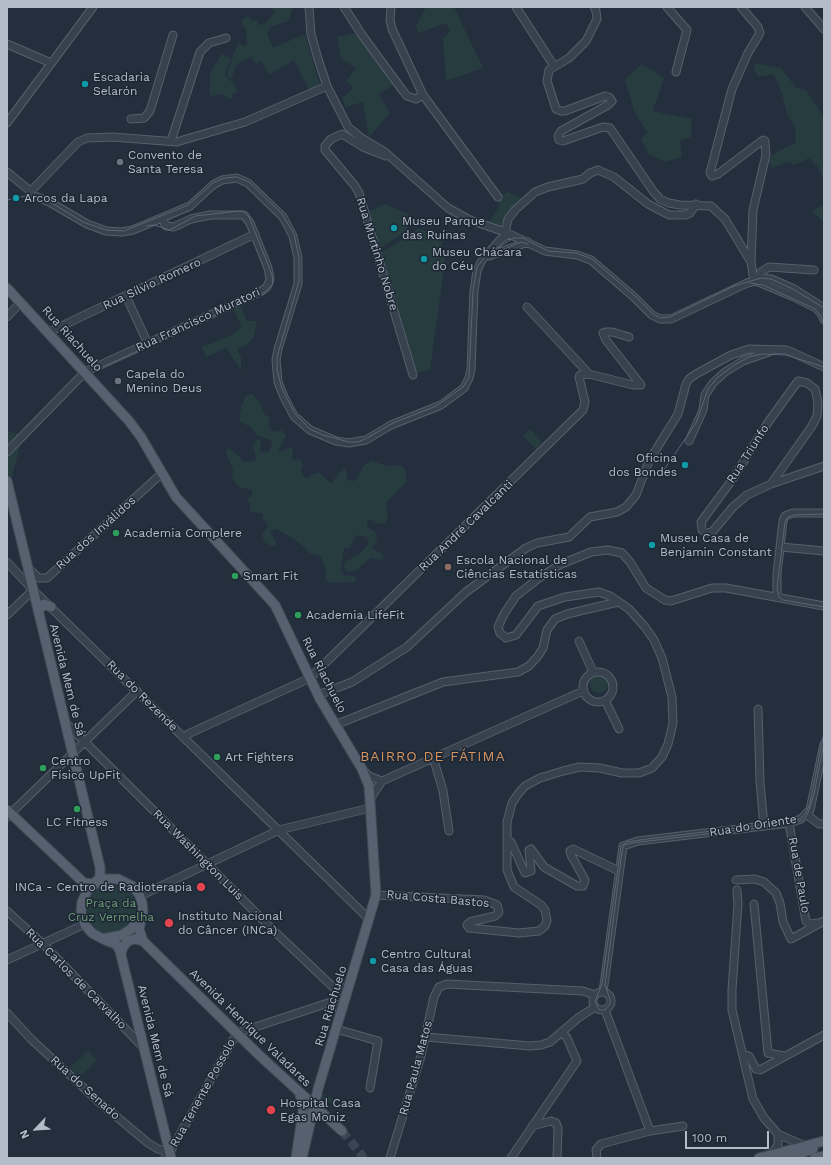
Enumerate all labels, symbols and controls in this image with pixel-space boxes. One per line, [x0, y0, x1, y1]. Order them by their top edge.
place label: Escadaria Selarón [93, 70, 150, 98]
marker: Escadaria Selarón [80, 79, 90, 89]
place label: Convento de Santa Teresa [128, 148, 203, 176]
marker: Convento de Santa Teresa [115, 157, 125, 167]
place label: Arcos da Lapa [24, 191, 108, 205]
marker: Arcos da Lapa [11, 193, 21, 203]
street label: Rua Murtinho Nobre [353, 196, 401, 312]
place label: Museu Parque das Ruínas [402, 214, 485, 242]
marker: Museu Parque das Ruínas [389, 223, 399, 233]
place label: Museu Chácara do Céu [432, 245, 522, 273]
marker: Museu Chácara do Céu [419, 254, 429, 264]
street label: Rua Sílvio Romero [101, 255, 203, 313]
street label: Rua Francisco Muratori [134, 285, 262, 355]
street label: Rua Riachuelo [39, 303, 105, 375]
place label: Capela do Menino Deus [126, 367, 202, 395]
marker: Capela do Menino Deus [113, 376, 123, 386]
street label: Rua Triunfo [724, 422, 772, 486]
place label: Oficina dos Bondes [609, 451, 677, 479]
marker: Oficina dos Bondes [680, 460, 690, 470]
street label: Rua André Cavalcanti [416, 477, 516, 575]
street label: Rua dos Inválidos [53, 493, 139, 573]
place label: Academia Complere [124, 526, 242, 540]
marker: Academia Complere [111, 528, 121, 538]
place label: Museu Casa de Benjamin Constant [660, 531, 772, 559]
marker: Museu Casa de Benjamin Constant [647, 540, 657, 550]
place label: Escola Nacional de Ciências Estatísticas [456, 553, 577, 581]
marker: Escola Nacional de Ciências Estatísticas [443, 562, 453, 572]
place label: Smart Fit [243, 569, 298, 583]
marker: Smart Fit [230, 571, 240, 581]
place label: Academia LifeFit [306, 608, 405, 622]
marker: Academia LifeFit [293, 610, 303, 620]
street label: Avenida Mem de Sá [46, 622, 88, 738]
street label: Rua Riachuelo [299, 635, 349, 715]
street label: Rua do Rezende [103, 657, 181, 735]
district label: BAIRRO DE FÁTIMA [360, 749, 506, 765]
place label: Art Fighters [225, 750, 294, 764]
marker: Art Fighters [212, 752, 222, 762]
place label: Centro Físico UpFit [51, 754, 120, 782]
marker: Centro Físico UpFit [38, 763, 48, 773]
marker: LC Fitness [72, 804, 82, 814]
street label: Rua Washington Luis [150, 807, 246, 903]
street label: Rua do Oriente [708, 812, 798, 840]
place label: LC Fitness [46, 815, 108, 829]
street label: Rua de Paulo [785, 836, 813, 914]
place label: INCa - Centro de Radioterapia [15, 880, 192, 894]
marker: INCa - Centro de Radioterapia [195, 881, 207, 893]
street label: Rua Costa Bastos [386, 887, 490, 911]
park label: Praça da Cruz Vermelha [68, 896, 154, 924]
place label: Instituto Nacional do Câncer (INCa) [178, 909, 283, 937]
marker: Instituto Nacional do Câncer (INCa) [163, 917, 175, 929]
street label: Rua Carlos de Carvalho [22, 925, 130, 1033]
place label: Centro Cultural Casa das Águas [381, 947, 473, 975]
marker: Centro Cultural Casa das Águas [368, 956, 378, 966]
street label: Rua Riachuelo [312, 964, 350, 1048]
street label: Avenida Henrique Valadares [186, 966, 314, 1090]
street label: Avenida Mem de Sá [134, 983, 176, 1099]
street label: Rua Paula Matos [396, 1019, 436, 1117]
street label: Rua Tenente Possolo [167, 1036, 239, 1150]
street label: Rua do Senado [47, 1053, 123, 1123]
place label: Hospital Casa Egas Moniz [280, 1096, 361, 1124]
marker: Hospital Casa Egas Moniz [265, 1104, 277, 1116]
north arrow [16, 1109, 56, 1149]
scale bar [687, 1123, 771, 1149]
text: N [17, 1128, 32, 1141]
text: 100 m [692, 1131, 727, 1145]

